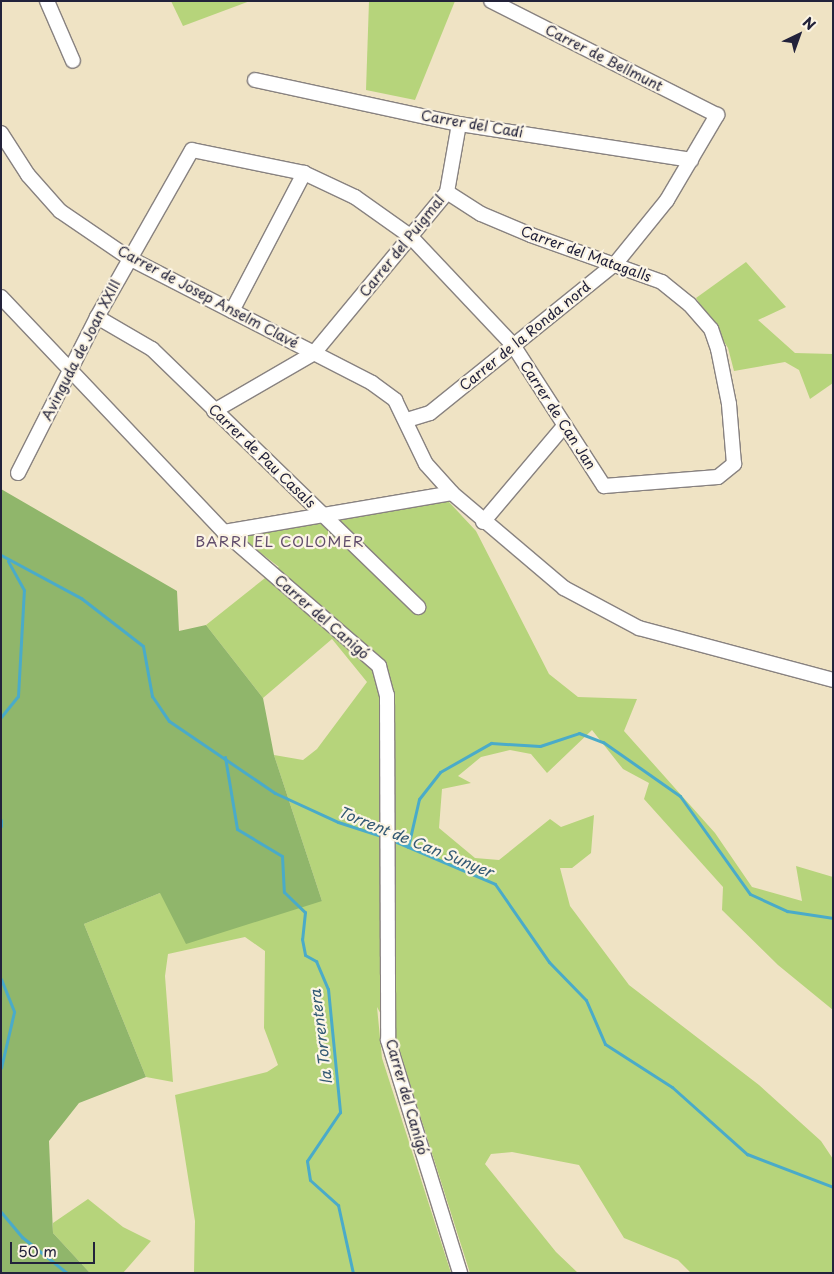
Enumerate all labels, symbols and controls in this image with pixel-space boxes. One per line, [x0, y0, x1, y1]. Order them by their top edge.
north arrow [774, 10, 824, 60]
text: N [798, 12, 821, 35]
street label: Carrer de Bellmunt [542, 21, 666, 95]
street label: Carrer del Cadí [419, 107, 525, 141]
street label: Carrer del Puigmal [355, 191, 449, 301]
street label: Carrer del Matagalls [517, 222, 655, 286]
street label: Carrer de Josep Anselm Clavé [114, 242, 302, 352]
street label: Avinguda de Joan XXIII [38, 277, 124, 423]
street label: Carrer de la Ronda nord [456, 278, 594, 394]
street label: Carrer de Can Jan [516, 357, 600, 473]
street label: Carrer de Pau Casals [204, 400, 320, 512]
district label: BARRI EL COLOMER [194, 532, 366, 550]
street label: Carrer del Canigó [271, 571, 373, 663]
water label: Torrent de Can Sunyer [336, 802, 496, 880]
water label: la Torrentera [305, 989, 335, 1085]
street label: Carrer del Canigó [382, 1036, 432, 1158]
scale bar [12, 1232, 98, 1264]
text: 50 m [18, 1239, 57, 1262]

